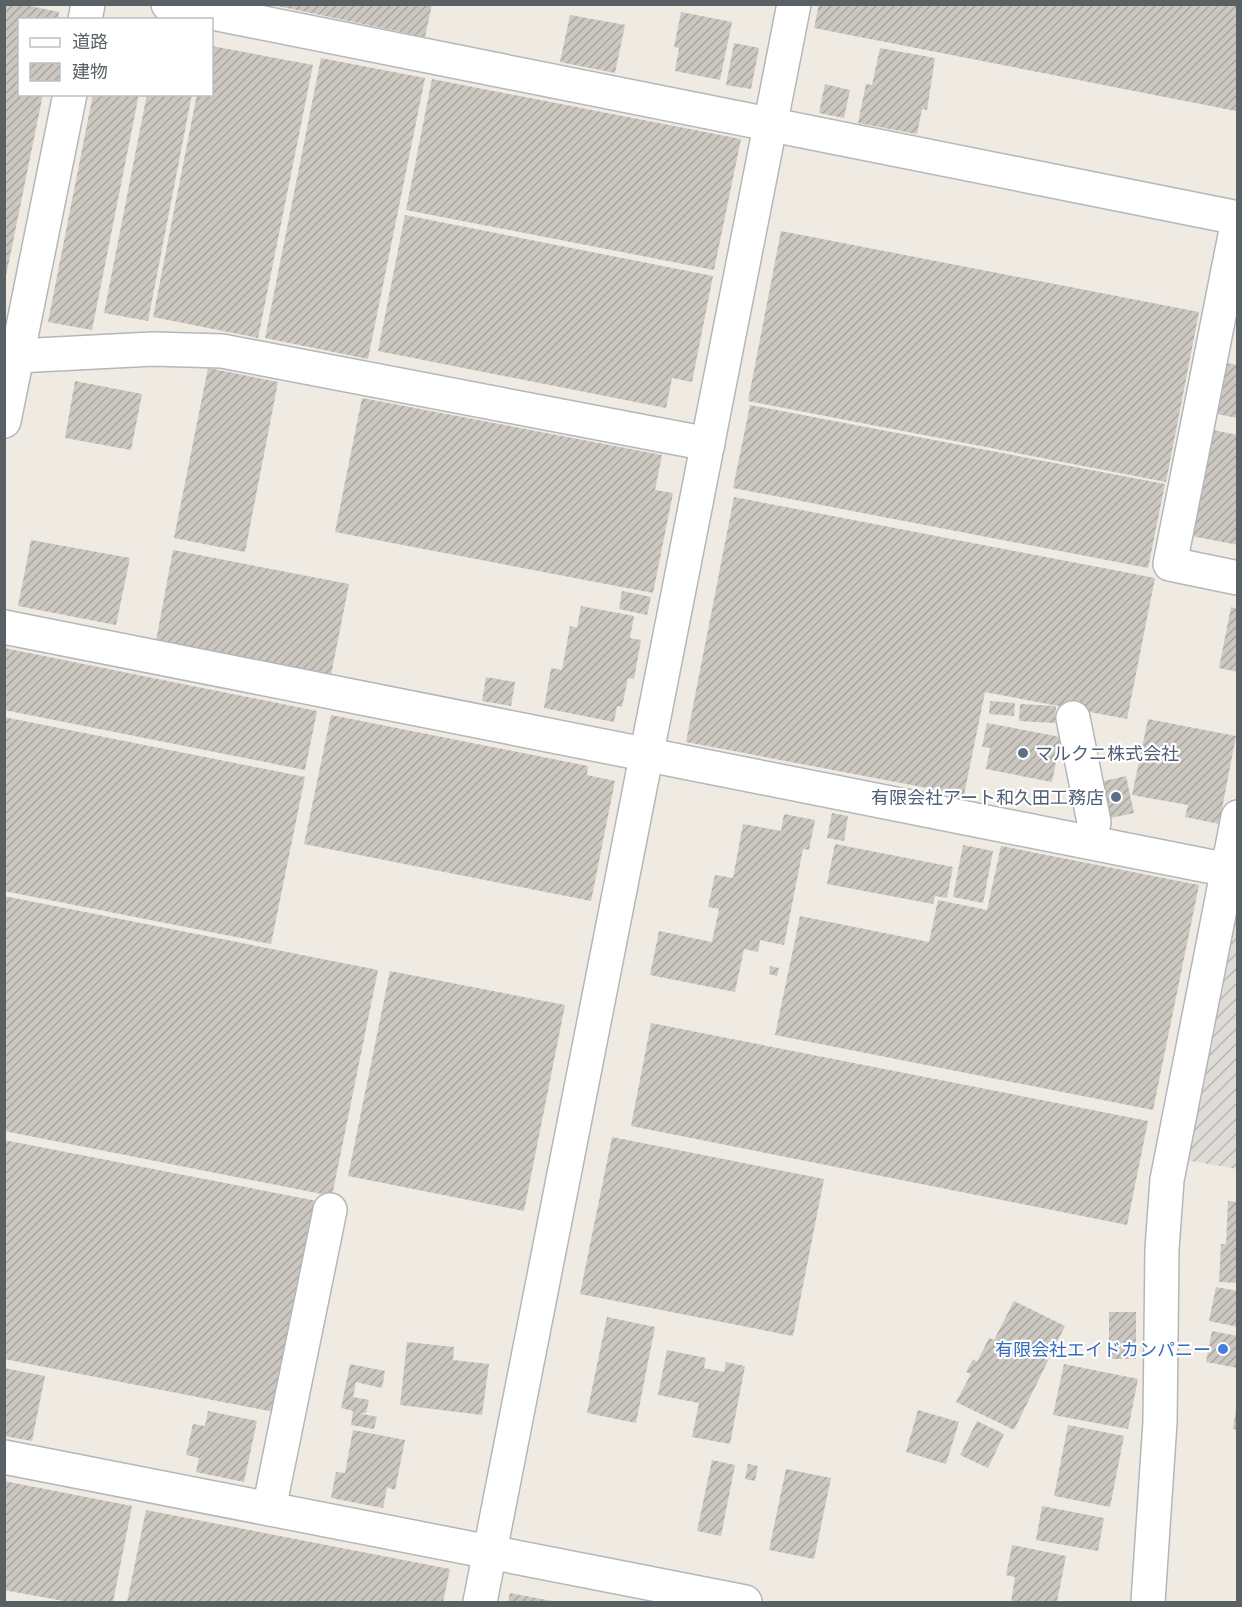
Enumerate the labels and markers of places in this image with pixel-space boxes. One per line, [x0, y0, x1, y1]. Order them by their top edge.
place label: マルクニ株式会社 [1035, 743, 1179, 764]
marker: マルクニ株式会社 [1016, 746, 1030, 760]
place label: 有限会社アート和久田工務店 [871, 787, 1104, 808]
marker: 有限会社アート和久田工務店 [1109, 790, 1123, 804]
place label: 有限会社エイドカンパニー [995, 1339, 1211, 1360]
marker: 有限会社エイドカンパニー [1216, 1342, 1230, 1356]

